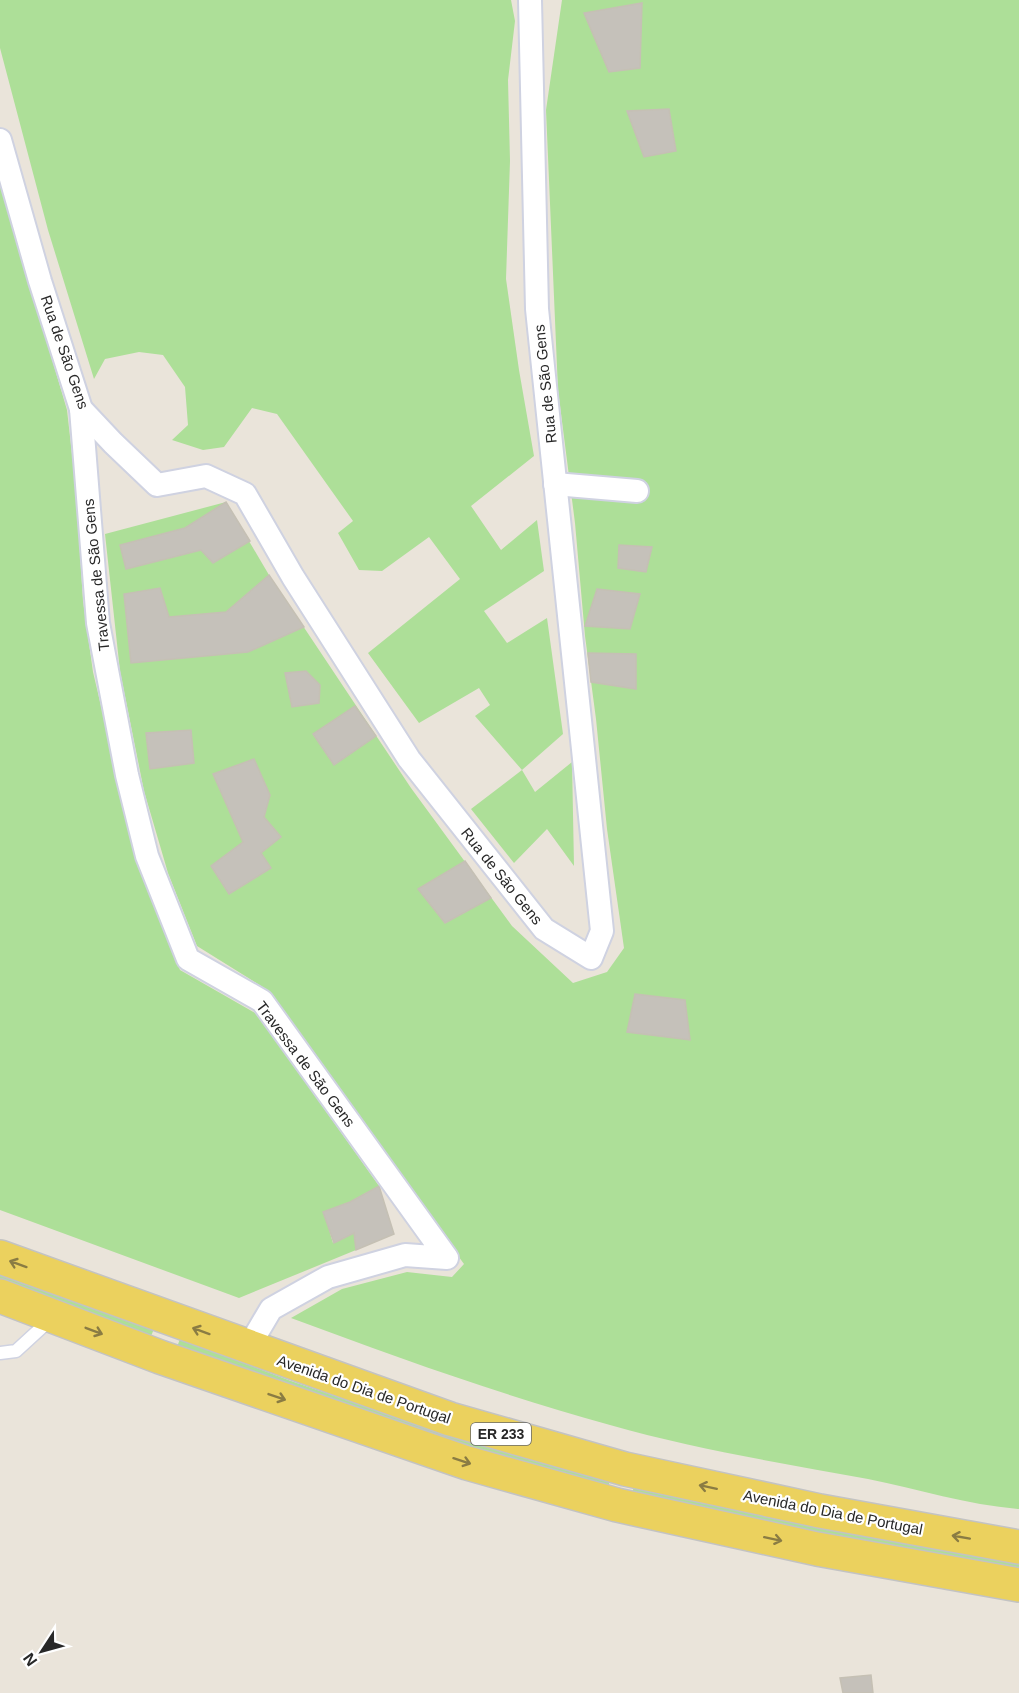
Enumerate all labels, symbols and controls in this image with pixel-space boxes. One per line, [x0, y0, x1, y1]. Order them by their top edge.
street label: Rua de São Gens [38, 293, 92, 411]
street label: Rua de São Gens [530, 324, 560, 444]
street label: Travessa de São Gens [80, 498, 112, 652]
street label: Rua de São Gens [458, 824, 546, 928]
street label: Travessa de São Gens [253, 998, 359, 1130]
one-way arrow [9, 1258, 28, 1269]
one-way arrow [193, 1325, 211, 1336]
one-way arrow [84, 1327, 103, 1338]
street label: Avenida do Dia de Portugal [275, 1351, 453, 1427]
one-way arrow [268, 1393, 286, 1404]
road number: ER 233 [471, 1423, 531, 1445]
one-way arrow [452, 1456, 471, 1467]
one-way arrow [699, 1481, 718, 1492]
street label: Avenida do Dia de Portugal [742, 1486, 924, 1538]
one-way arrow [952, 1531, 972, 1542]
one-way arrow [763, 1534, 782, 1545]
north arrow [12, 1621, 72, 1681]
text: N [20, 1650, 41, 1669]

